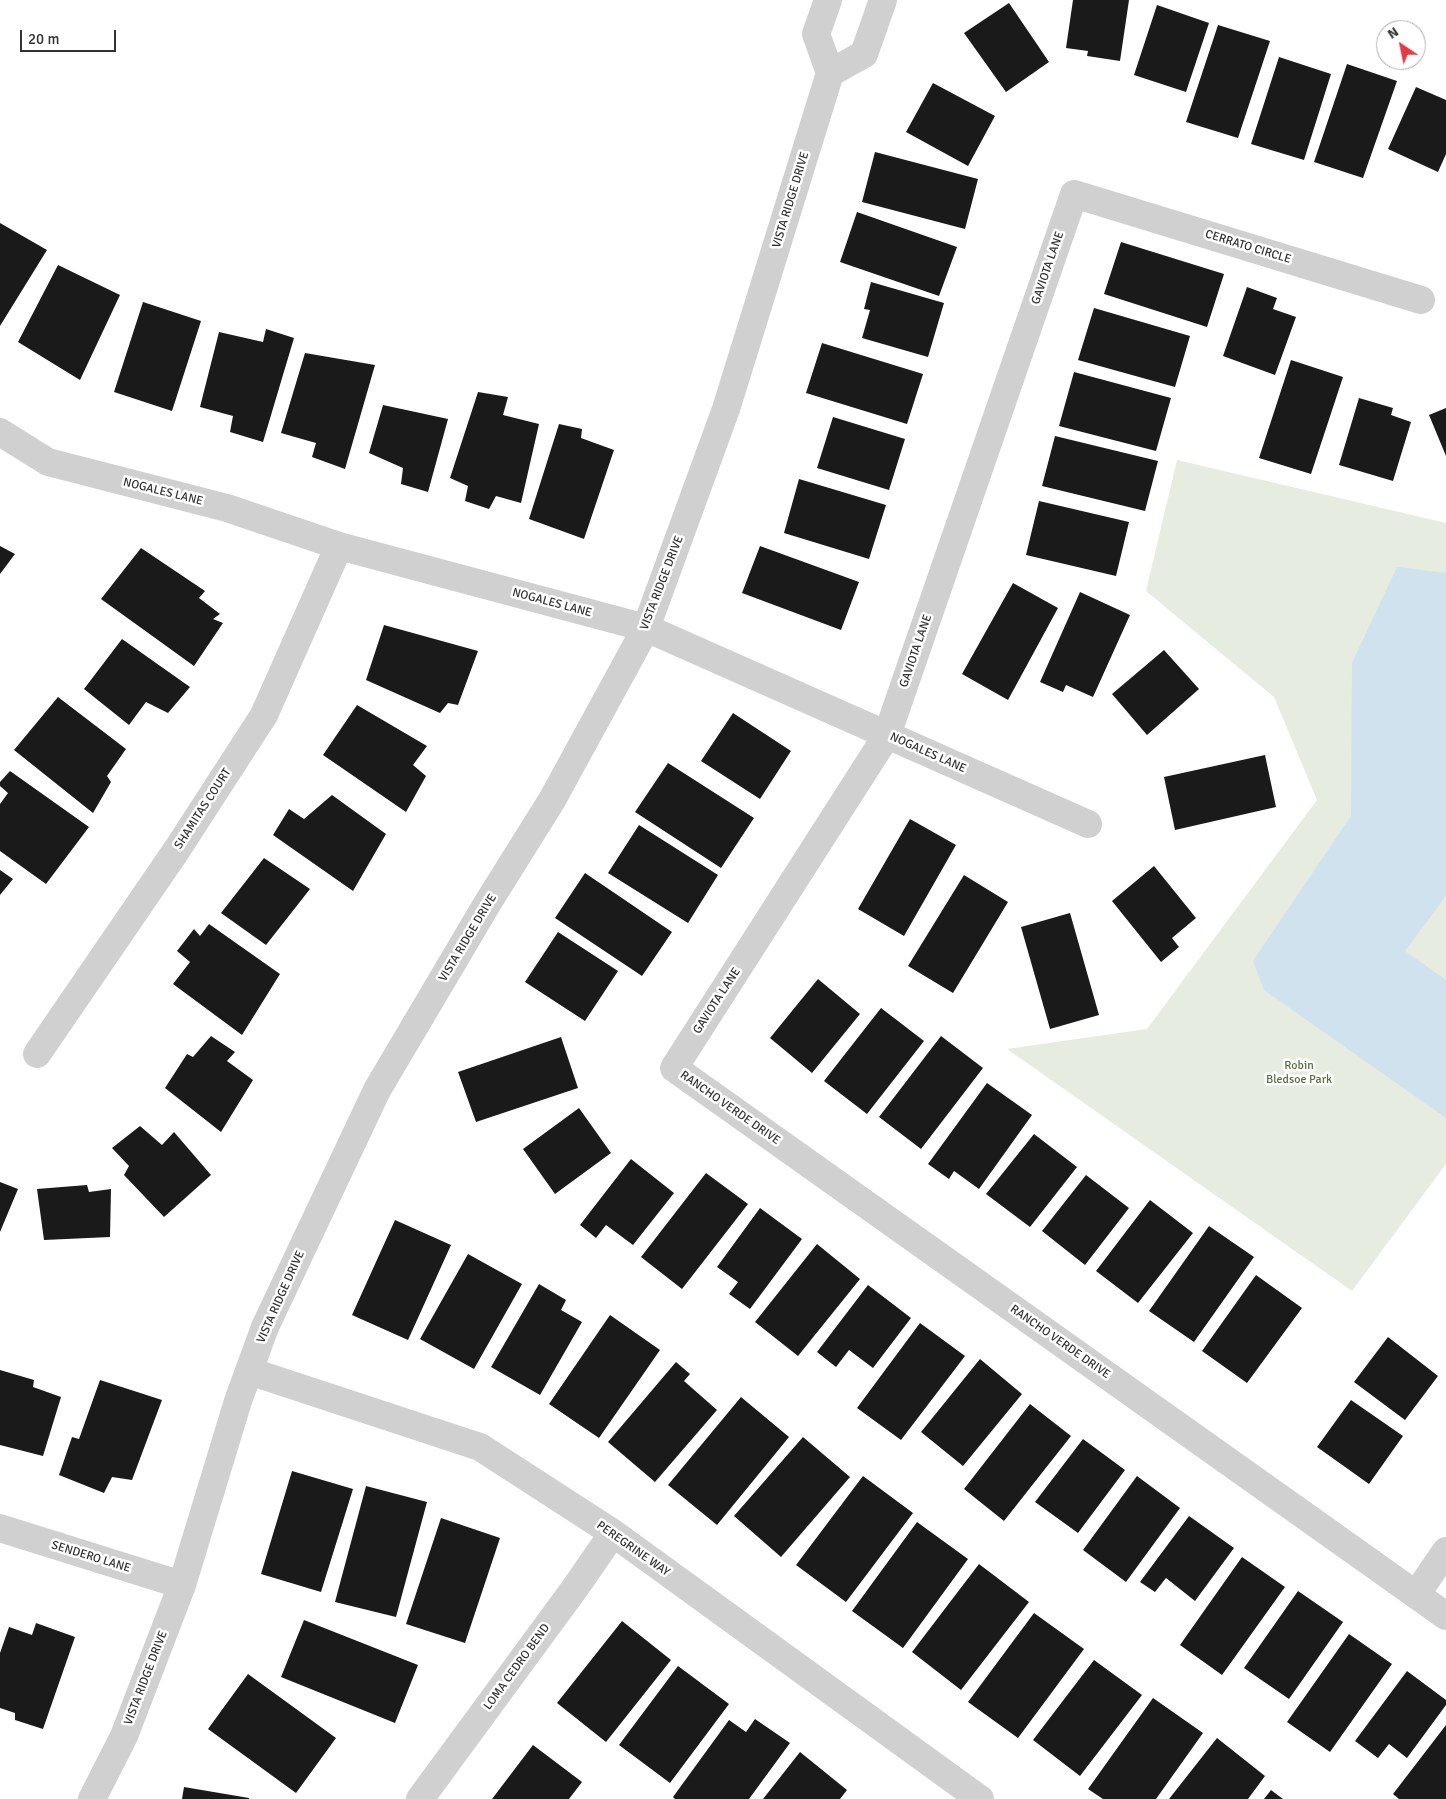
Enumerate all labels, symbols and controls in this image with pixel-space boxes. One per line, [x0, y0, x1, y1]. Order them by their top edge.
scale bar [22, 20, 119, 52]
north arrow [1376, 20, 1426, 70]
text: N [1384, 23, 1402, 43]
text: 20 m [28, 30, 59, 48]
street label: VISTA RIDGE DRIVE [770, 150, 812, 250]
street label: CERRATO CIRCLE [1203, 227, 1293, 267]
street label: GAVIOTA LANE [1029, 230, 1067, 306]
street label: NOGALES LANE [122, 475, 204, 509]
street label: VISTA RIDGE DRIVE [637, 534, 687, 632]
street label: NOGALES LANE [511, 585, 593, 621]
street label: GAVIOTA LANE [897, 613, 935, 689]
street label: NOGALES LANE [888, 730, 968, 776]
street label: SHAMITAS COURT [172, 766, 234, 852]
street label: VISTA RIDGE DRIVE [436, 892, 500, 984]
street label: GAVIOTA LANE [690, 965, 744, 1037]
park label: Robin Bledsoe Park [1266, 1059, 1332, 1087]
street label: RANCHO VERDE DRIVE [677, 1068, 783, 1148]
street label: VISTA RIDGE DRIVE [254, 1249, 308, 1345]
street label: RANCHO VERDE DRIVE [1007, 1302, 1113, 1382]
street label: PEREGRINE WAY [594, 1518, 672, 1580]
street label: SENDERO LANE [50, 1538, 132, 1576]
street label: LOMA CEDRO BEND [481, 1621, 553, 1713]
street label: VISTA RIDGE DRIVE [121, 1629, 171, 1727]

